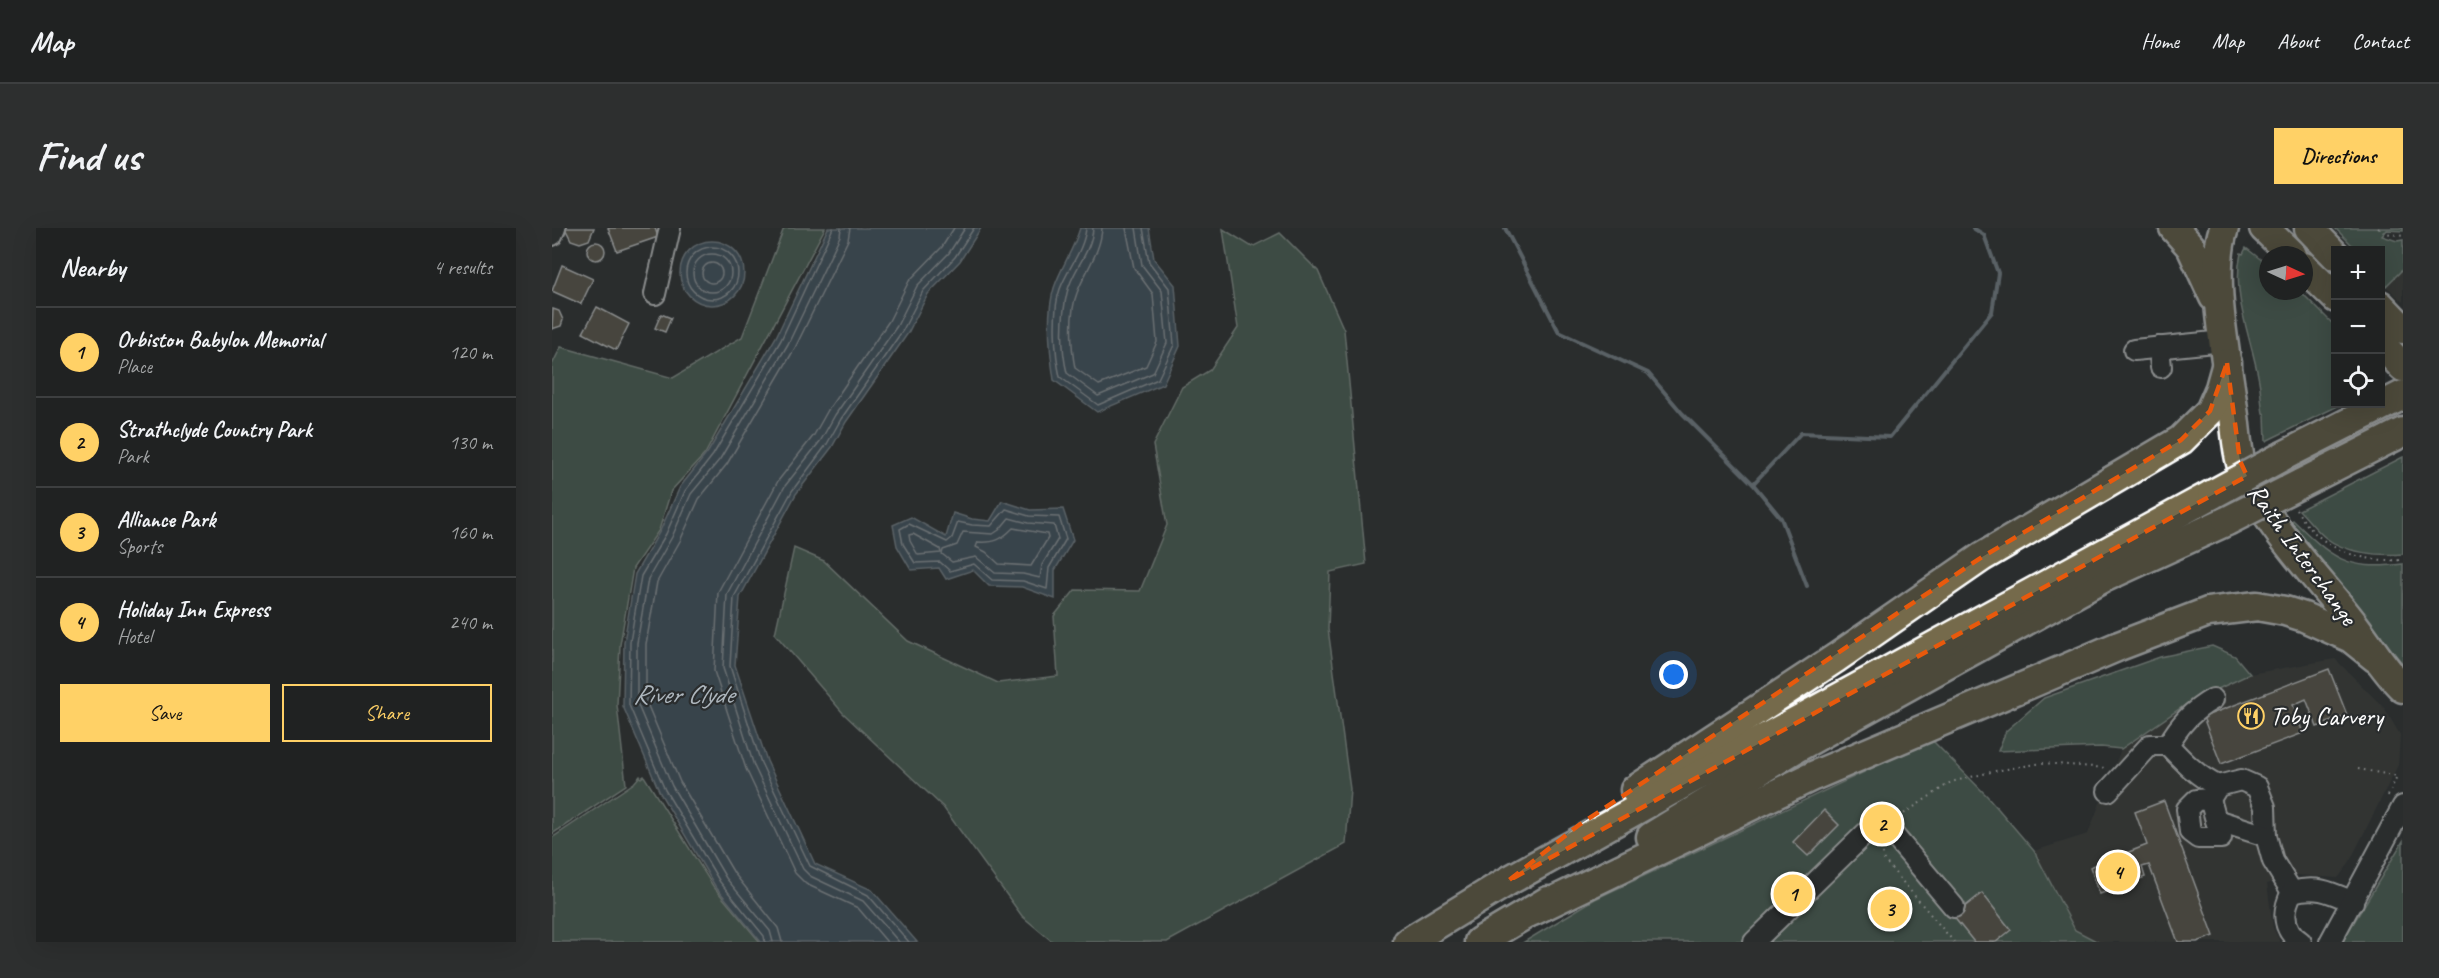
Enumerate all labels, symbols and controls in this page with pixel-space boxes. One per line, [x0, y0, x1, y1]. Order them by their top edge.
text: Map [30, 24, 73, 59]
text: Home [2141, 28, 2179, 54]
text: Map [2212, 28, 2244, 54]
text: About [2277, 28, 2319, 54]
text: Contact [2352, 28, 2409, 54]
button: Directions [2274, 128, 2403, 184]
text: Find us [36, 130, 141, 183]
north arrow [2259, 246, 2313, 300]
map controls [2331, 246, 2385, 408]
button: + [2331, 246, 2385, 300]
text: Nearby [60, 251, 125, 284]
text: 4 results [433, 255, 492, 280]
button: − [2331, 300, 2385, 354]
text: Orbiston Babylon Memorial [117, 326, 323, 354]
text: 1 [75, 340, 84, 365]
text: 120 m [449, 340, 492, 365]
text: Place [117, 354, 152, 379]
button: locate [2331, 354, 2385, 408]
text: Strathclyde Country Park [117, 416, 312, 444]
text: 2 [75, 430, 84, 455]
text: 130 m [449, 430, 492, 455]
text: Park [117, 444, 149, 469]
street label: Raith Interchange [2240, 477, 2366, 633]
text: Alliance Park [117, 506, 216, 534]
text: 3 [75, 520, 84, 545]
text: 160 m [449, 520, 492, 545]
text: Sports [117, 534, 162, 559]
text: Holiday Inn Express [117, 596, 270, 624]
text: 4 [75, 610, 84, 635]
text: 240 m [449, 610, 492, 635]
text: Hotel [117, 624, 152, 649]
your location [1659, 660, 1688, 689]
water label: River Clyde [633, 677, 737, 711]
button: Save [60, 684, 270, 742]
button: Share [282, 684, 492, 742]
place label: Toby Carvery [2270, 700, 2385, 733]
restaurant icon: Toby Carvery [2236, 701, 2266, 731]
pin: 2 [1862, 802, 1902, 846]
pin: 4 [2098, 850, 2138, 894]
pin: 1 [1774, 872, 1812, 916]
pin: 3 [1870, 886, 1910, 932]

